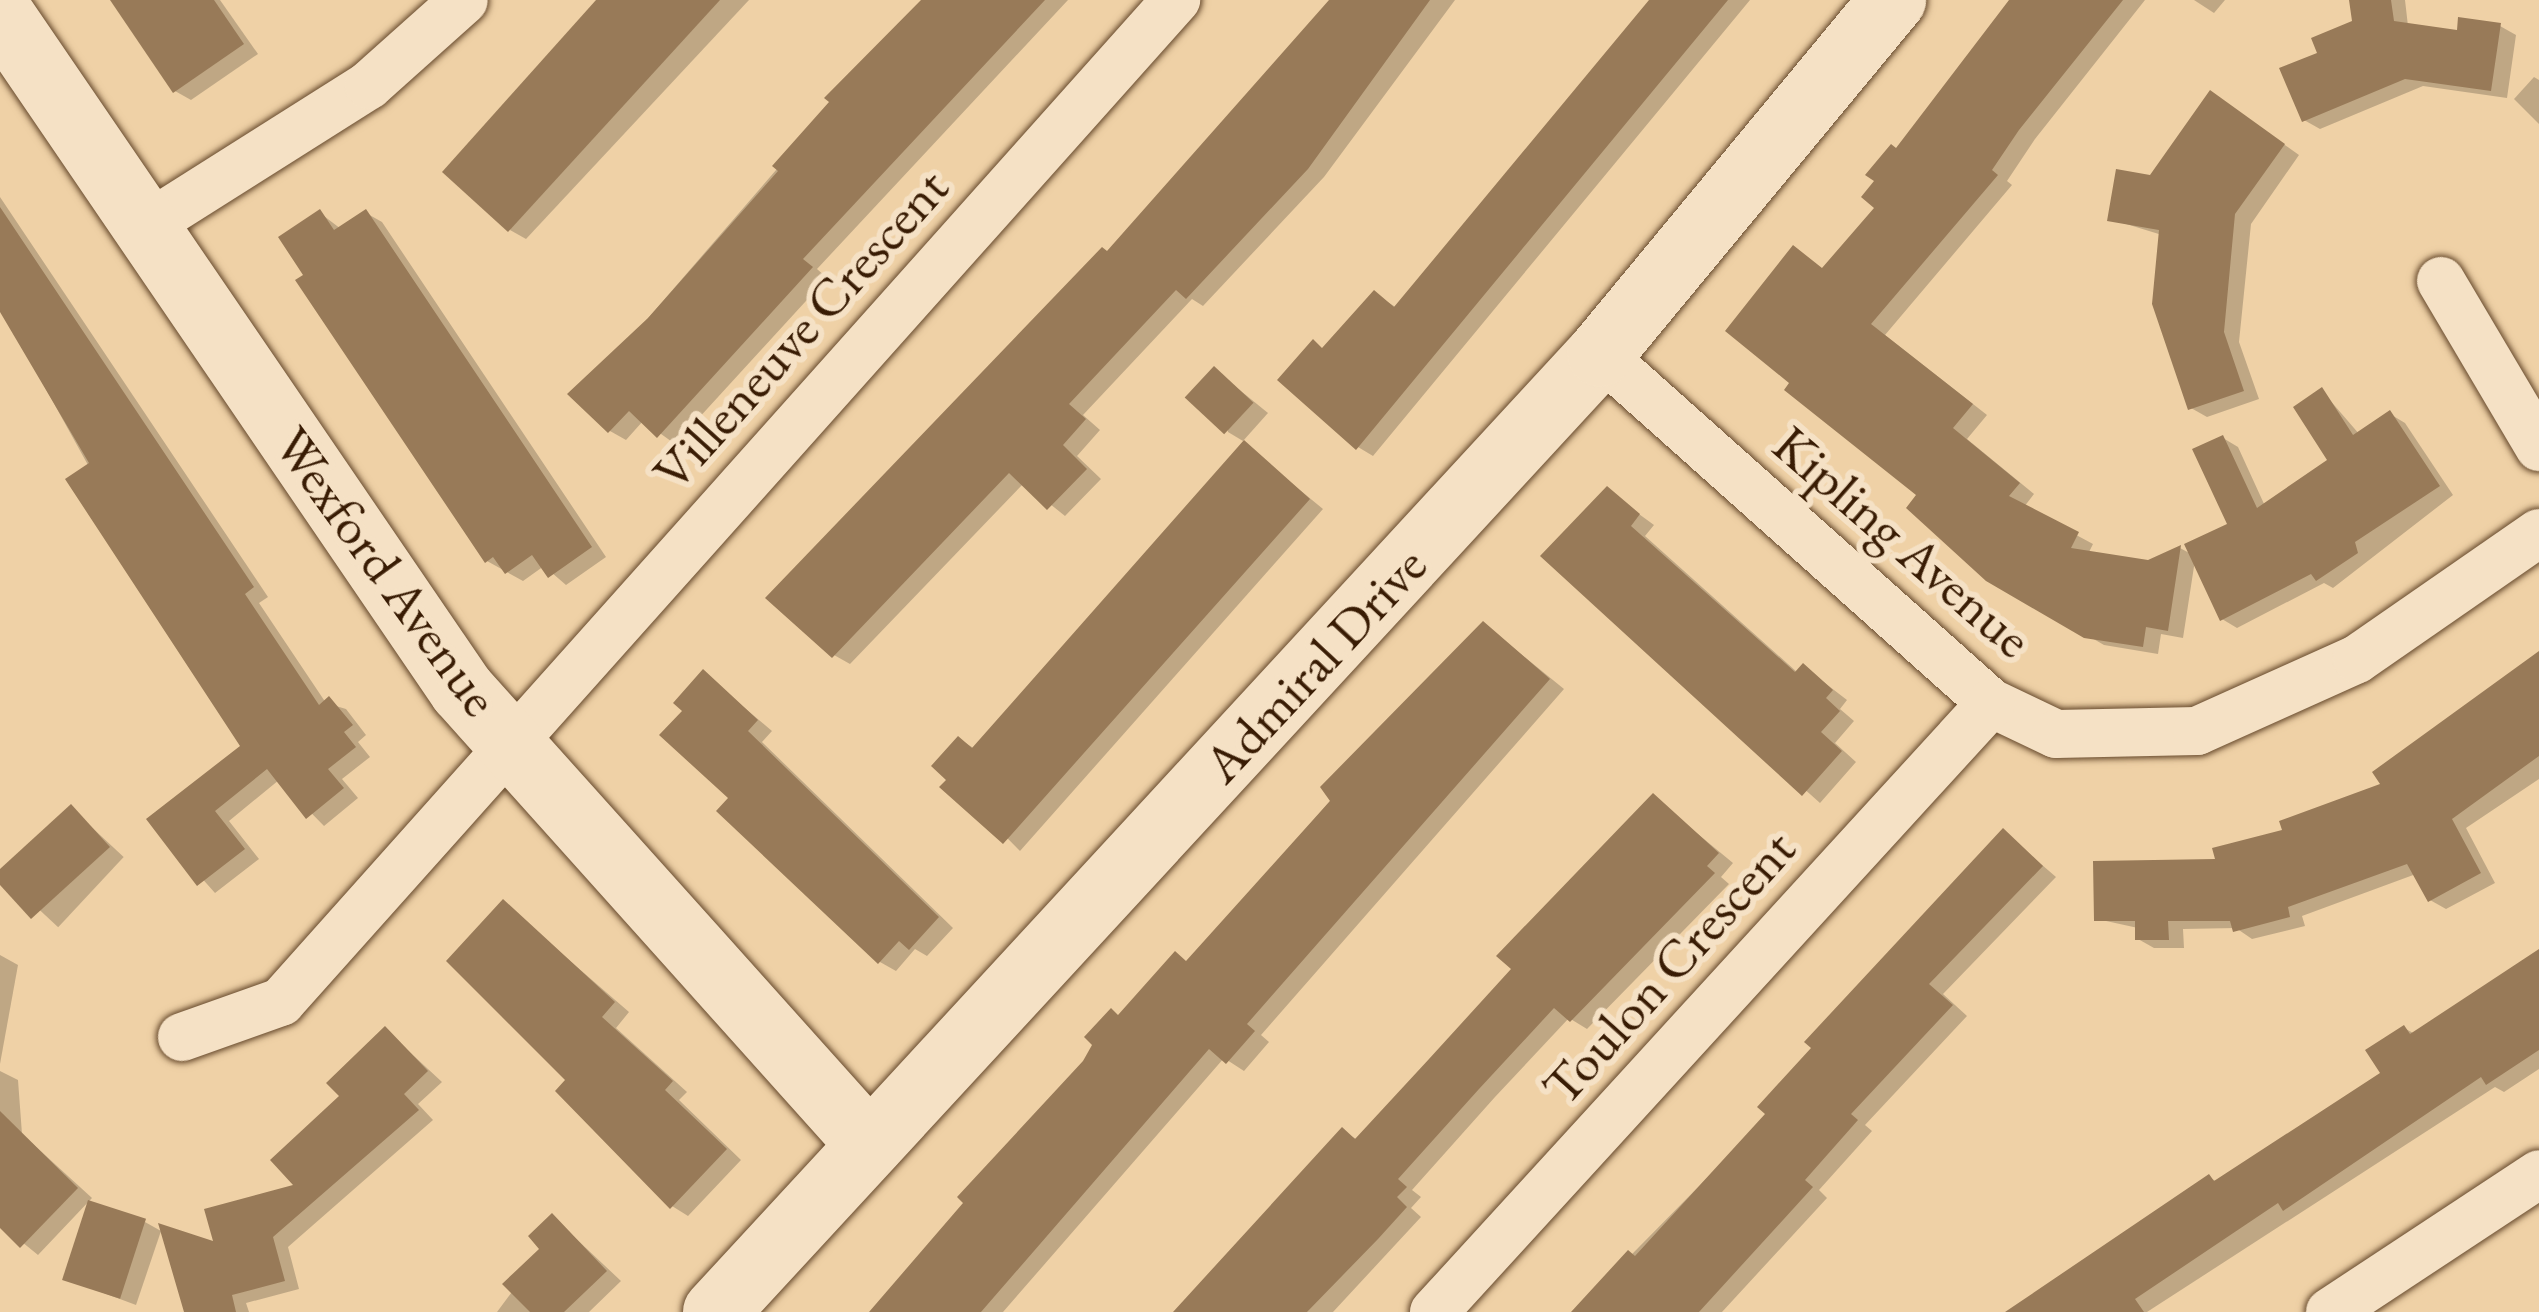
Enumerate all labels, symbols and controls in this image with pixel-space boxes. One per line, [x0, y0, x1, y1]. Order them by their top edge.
street label: Villeneuve Crescent [639, 155, 961, 503]
street label: Kipling Avenue [1761, 411, 2045, 671]
street label: Wexford Avenue [261, 414, 513, 728]
street label: Admiral Drive [1188, 533, 1440, 795]
street label: Toulon Crescent [1528, 816, 1808, 1118]

